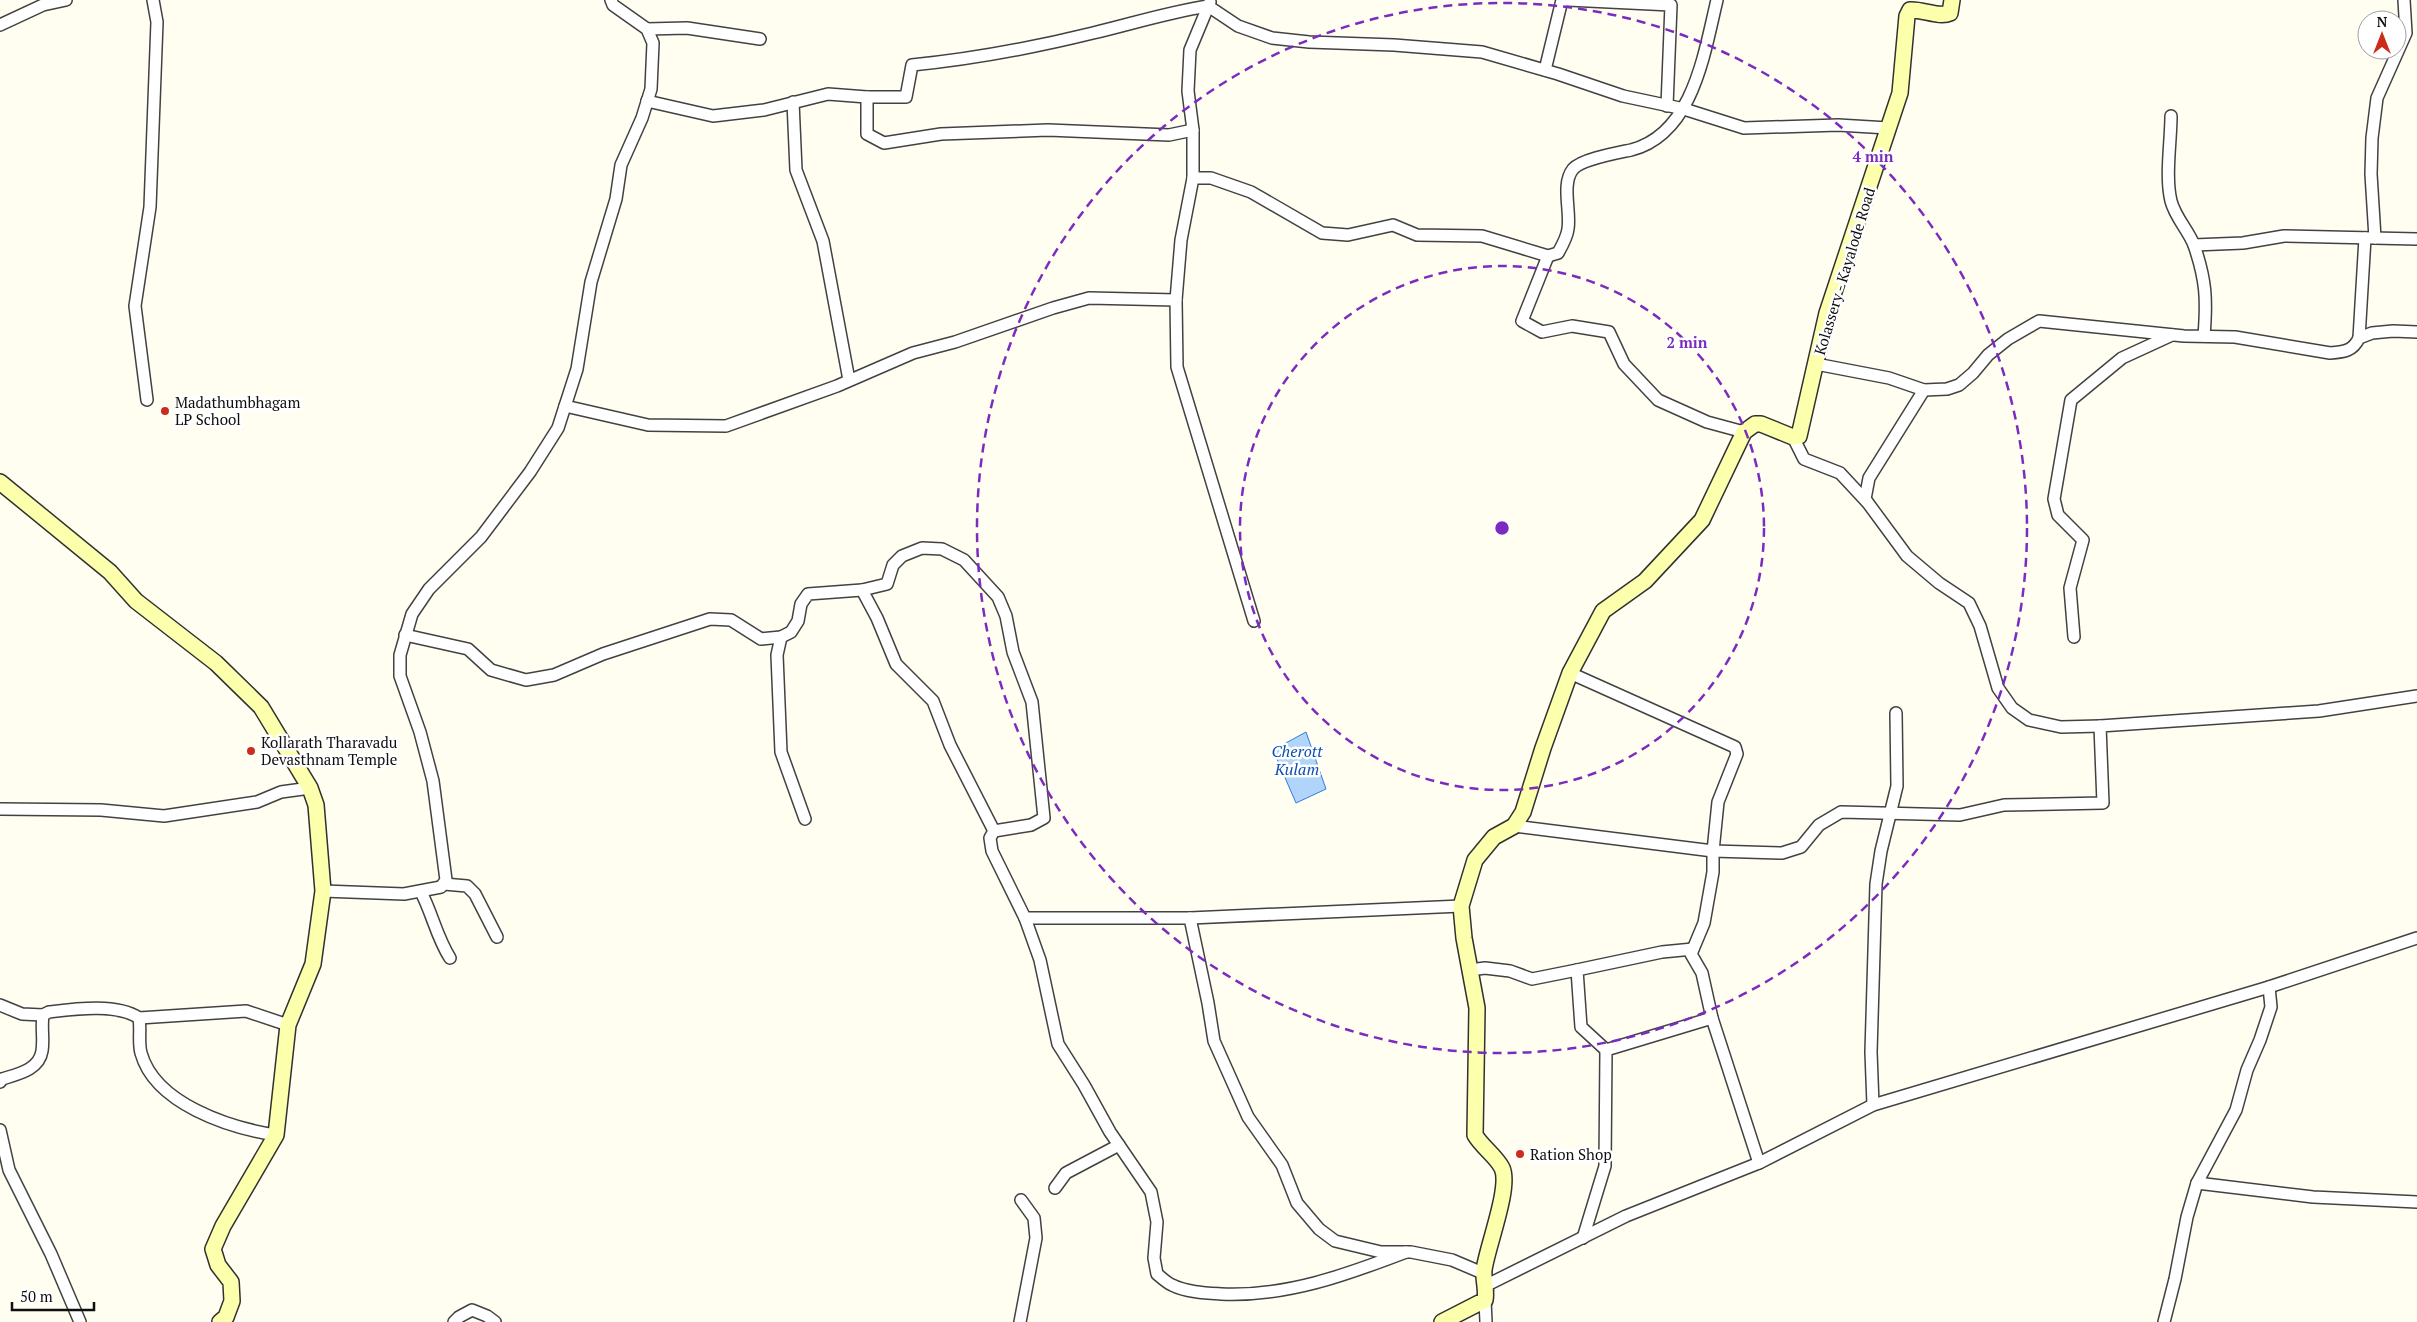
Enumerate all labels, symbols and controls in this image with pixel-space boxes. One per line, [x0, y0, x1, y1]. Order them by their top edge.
north arrow [2357, 10, 2407, 60]
text: N [2377, 12, 2388, 31]
text: 4 min [1852, 146, 1894, 166]
street label: Kolassery - Kayalode Road [1809, 185, 1879, 357]
text: 2 min [1666, 332, 1708, 352]
place label: Madathumbhagam LP School [175, 392, 300, 429]
marker: Madathumbhagam LP School [159, 405, 171, 417]
centre of rings [1493, 519, 1511, 537]
place label: Kollarath Tharavadu Devasthnam Temple [261, 732, 398, 769]
water label: Cherott Kulam [1271, 740, 1323, 780]
marker: Kollarath Tharavadu Devasthnam Temple [245, 745, 257, 757]
place label: Ration Shop [1530, 1144, 1612, 1164]
marker: Ration Shop [1514, 1148, 1526, 1160]
scale bar [12, 1280, 95, 1312]
text: 50 m [20, 1286, 53, 1306]

